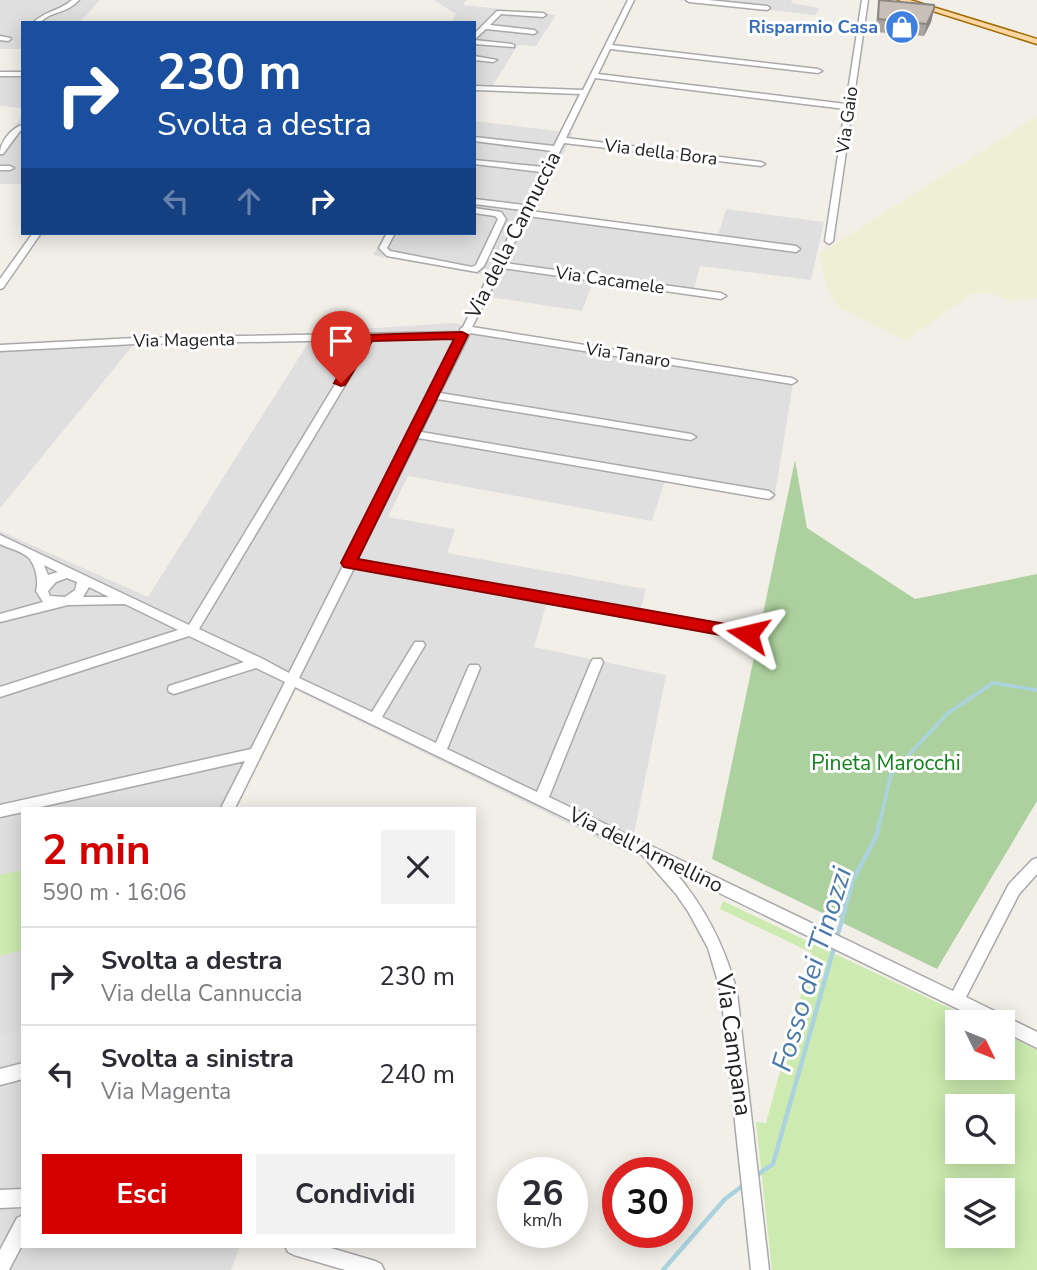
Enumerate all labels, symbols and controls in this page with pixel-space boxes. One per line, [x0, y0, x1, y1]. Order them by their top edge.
shop icon: Risparmio Casa [883, 8, 921, 46]
place label: Risparmio Casa [749, 15, 878, 39]
text: 230 m [157, 39, 301, 106]
icon: right [42, 49, 133, 140]
street label: Via Gaio [830, 85, 864, 156]
text: Svolta a destra [157, 103, 372, 146]
street label: Via della Bora [602, 133, 719, 171]
street label: Via della Cannuccia [458, 147, 567, 324]
icon: left [157, 182, 195, 220]
icon: ahead [230, 182, 268, 220]
icon: right [303, 182, 341, 220]
street label: Via Cacamele [553, 260, 666, 300]
pin [311, 311, 371, 383]
icon: arrive [322, 322, 360, 360]
street label: Via Magenta [132, 327, 235, 353]
street label: Via Tanaro [583, 336, 672, 374]
position arrow [711, 597, 785, 671]
park label: Pineta Marocchi [811, 749, 961, 777]
street label: Via dell'Armellino [563, 800, 728, 900]
text: 2 min [42, 822, 151, 879]
button: close [381, 830, 455, 904]
water label: Fosso dei Tinozzi [763, 862, 861, 1076]
text: 590 m · 16:06 [42, 877, 187, 908]
text: Svolta a destra [101, 943, 283, 978]
icon: right [42, 957, 80, 995]
text: 230 m [379, 959, 455, 994]
street label: Via Campana [708, 971, 760, 1118]
text: Via della Cannuccia [101, 978, 303, 1009]
north arrow [945, 1010, 1015, 1080]
map controls [945, 1010, 1015, 1248]
text: Svolta a sinistra [101, 1041, 294, 1076]
icon: left [42, 1055, 80, 1093]
text: 240 m [379, 1057, 455, 1092]
text: Via Magenta [101, 1076, 231, 1107]
button: search [945, 1094, 1015, 1164]
button: Esci [42, 1154, 242, 1234]
button: Condividi [256, 1154, 455, 1234]
speed limit sign: 30 [602, 1157, 693, 1248]
text: 26 [521, 1170, 564, 1217]
button: layers [945, 1178, 1015, 1248]
text: km/h [523, 1208, 562, 1232]

